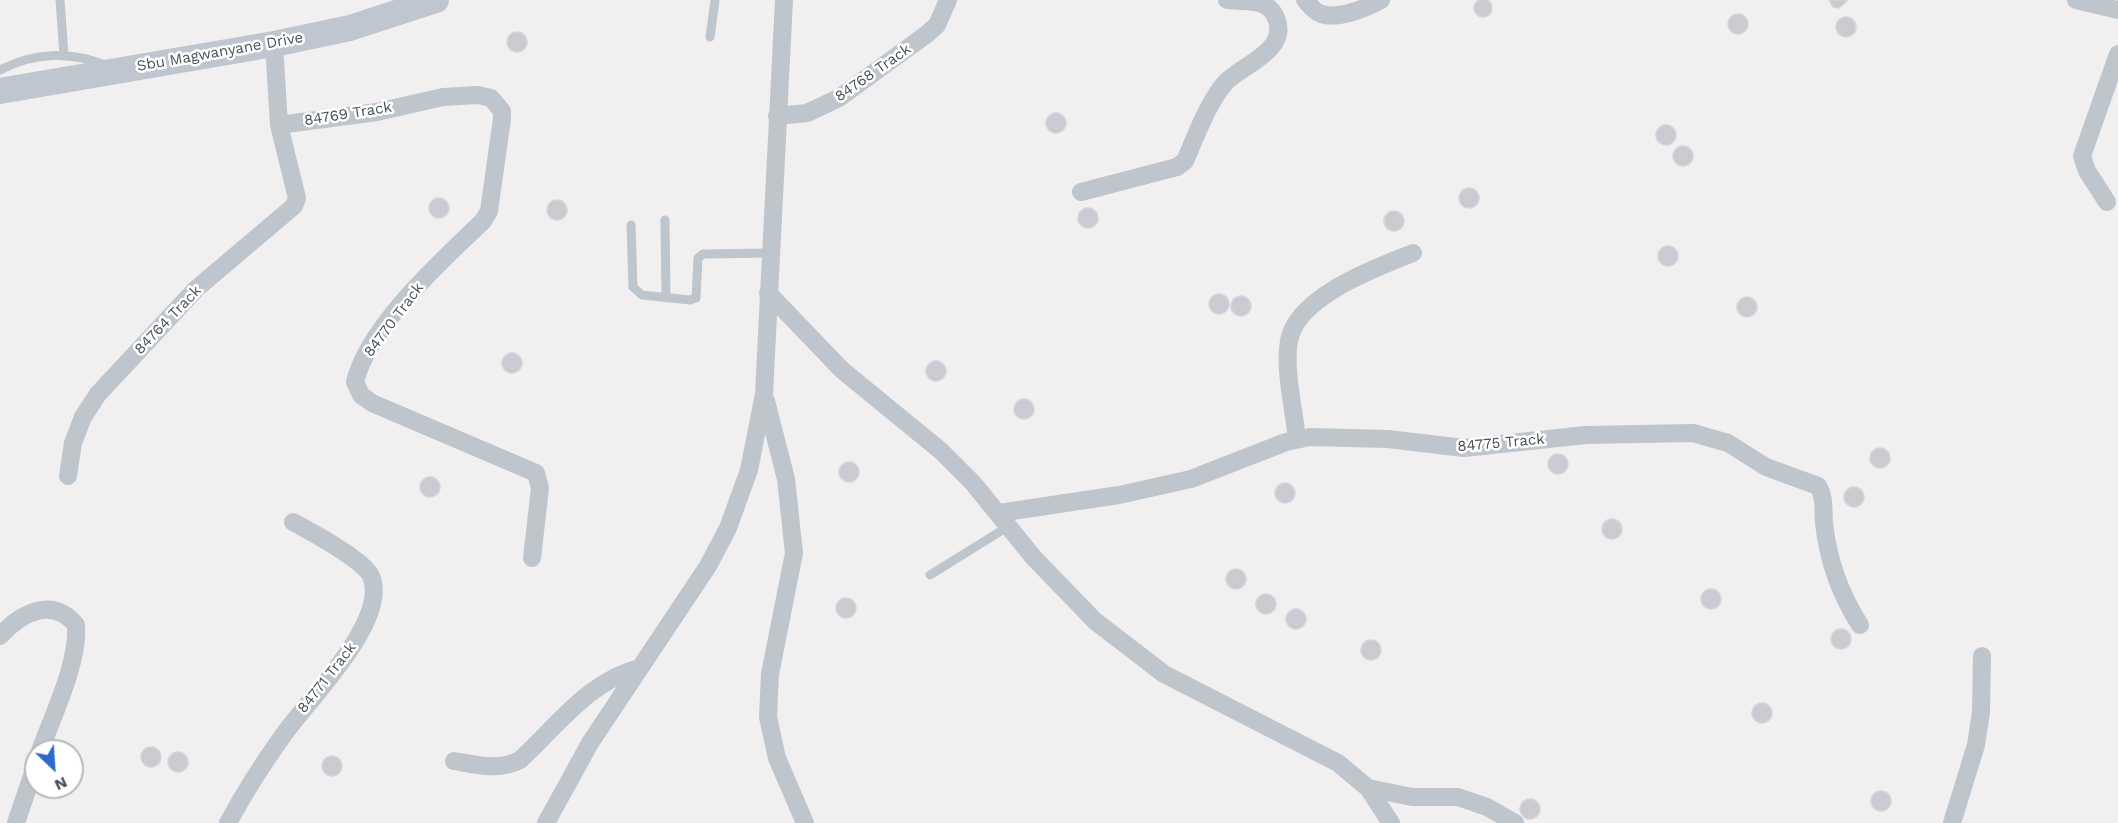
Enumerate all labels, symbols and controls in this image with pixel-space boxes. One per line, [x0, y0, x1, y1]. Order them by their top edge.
street label: Sbu Magwanyane Drive [135, 28, 305, 76]
street label: 84768 Track [832, 40, 914, 106]
street label: 84769 Track [303, 98, 393, 130]
street label: 84770 Track [360, 279, 428, 361]
street label: 84764 Track [131, 282, 205, 358]
street label: 84775 Track [1457, 430, 1545, 456]
street label: 84771 Track [294, 639, 360, 717]
north arrow [24, 739, 84, 799]
text: N [52, 773, 70, 795]

